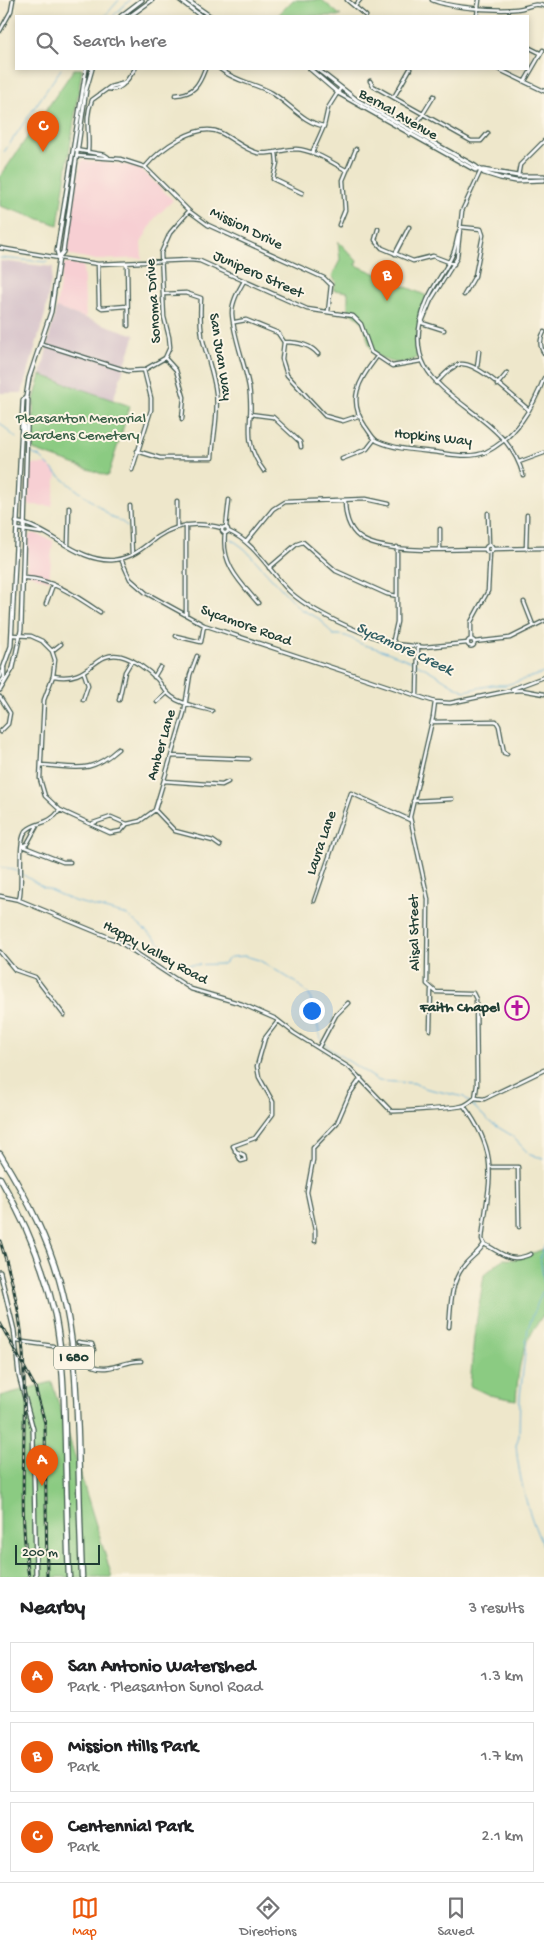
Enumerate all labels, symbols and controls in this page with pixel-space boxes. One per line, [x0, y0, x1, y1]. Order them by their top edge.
search box [15, 15, 529, 70]
icon: search [33, 29, 61, 57]
text: Search here [73, 31, 167, 54]
street label: Bernal Avenue [354, 85, 441, 145]
pin: C [27, 111, 59, 152]
street label: Mission Drive [206, 204, 286, 255]
street label: Junipero Street [210, 247, 308, 304]
street label: Sonoma Drive [142, 258, 166, 344]
pin: B [371, 260, 403, 301]
street label: San Juan Way [204, 312, 236, 403]
park label: Pleasanton Memorial Gardens Cemetery [15, 410, 146, 445]
street label: Hopkins Way [393, 425, 474, 451]
street label: Sycamore Road [198, 601, 295, 651]
water label: Sycamore Creek [352, 619, 457, 682]
street label: Amber Lane [143, 707, 181, 782]
street label: Laura Lane [303, 808, 341, 877]
street label: Alisal Street [405, 893, 425, 971]
street label: Happy Valley Road [99, 917, 212, 990]
church icon: Faith Chapel [504, 995, 530, 1021]
your location [299, 998, 325, 1024]
place label: Faith Chapel [419, 999, 501, 1017]
road number: I 680 [54, 1346, 94, 1370]
pin: A [26, 1445, 58, 1486]
scale bar [15, 1542, 100, 1565]
text: 200 m [22, 1545, 58, 1562]
text: Nearby [20, 1597, 85, 1622]
text: 3 results [469, 1600, 524, 1619]
text: San Antonio Watershed [68, 1656, 255, 1679]
text: A [32, 1668, 42, 1687]
text: 1.3 km [481, 1668, 523, 1687]
text: Park · Pleasanton Sunol Road [68, 1679, 262, 1698]
text: Mission Hills Park [68, 1736, 198, 1759]
text: B [33, 1748, 41, 1767]
text: 1.7 km [481, 1748, 523, 1767]
text: Park [68, 1759, 99, 1778]
text: Centennial Park [68, 1816, 192, 1839]
text: C [33, 1828, 41, 1847]
text: 2.1 km [481, 1828, 523, 1847]
text: Park [68, 1839, 99, 1858]
tab: Map [71, 1894, 99, 1941]
tab: Directions [240, 1894, 297, 1941]
tab: Saved [438, 1894, 473, 1941]

